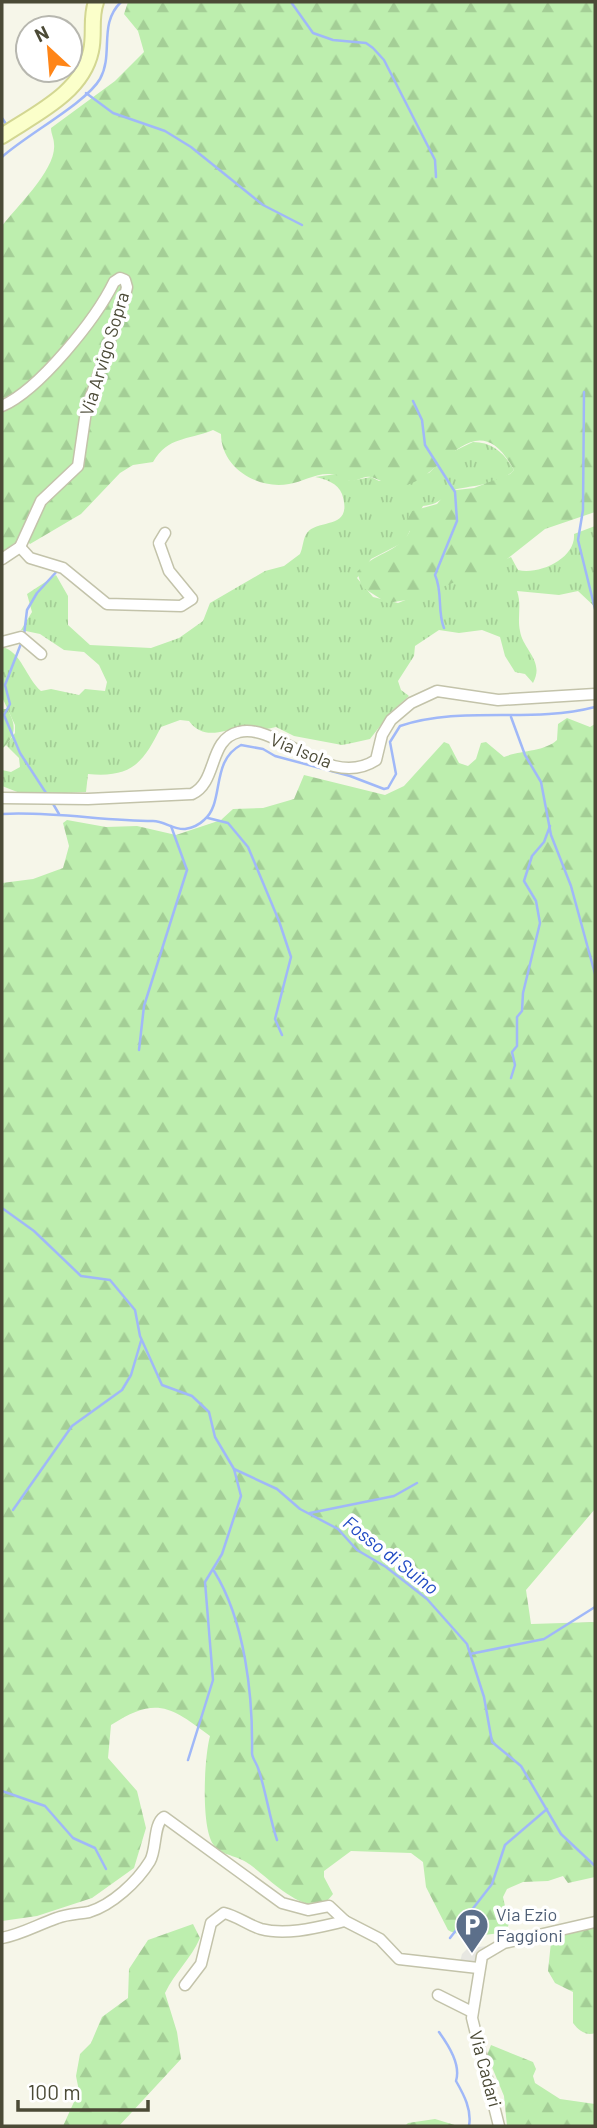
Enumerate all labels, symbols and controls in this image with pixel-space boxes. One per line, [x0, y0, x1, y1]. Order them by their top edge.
north arrow [14, 14, 84, 84]
text: N [31, 20, 52, 46]
street label: Via Arvigo Sopra [75, 289, 133, 418]
street label: Via Isola [267, 728, 335, 772]
water label: Fosso di Suino [339, 1510, 444, 1599]
place label: Via Ezio Faggioni [496, 1903, 563, 1946]
parking icon: Via Ezio Faggioni [453, 1906, 491, 1955]
street label: Via Cadari [465, 2028, 507, 2109]
scale bar [18, 2068, 147, 2112]
text: 100 m [28, 2079, 81, 2104]

